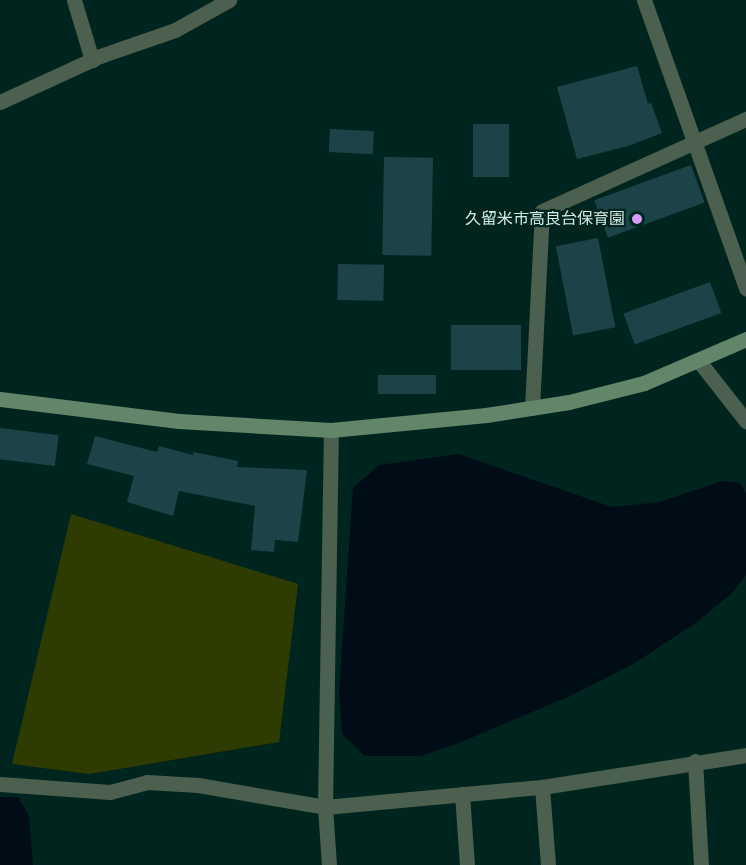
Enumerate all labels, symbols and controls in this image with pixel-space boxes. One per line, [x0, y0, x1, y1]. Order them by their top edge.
place label: 久留米市高良台保育園 [465, 209, 625, 229]
marker: 久留米市高良台保育園 [630, 212, 644, 226]

